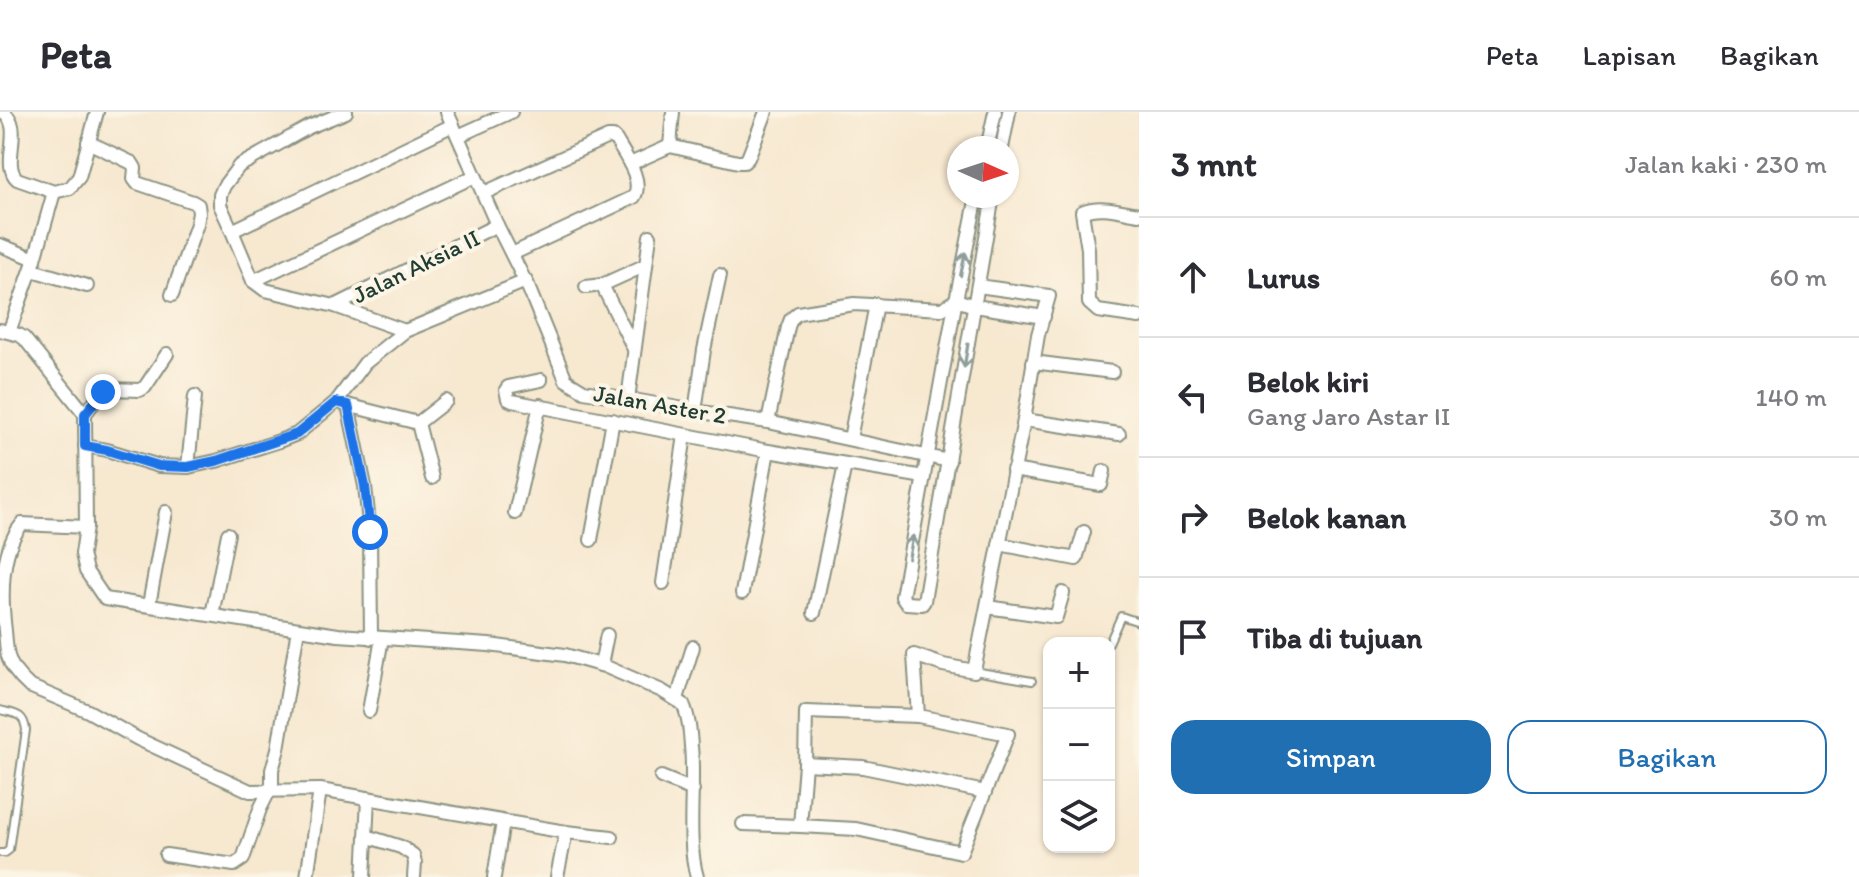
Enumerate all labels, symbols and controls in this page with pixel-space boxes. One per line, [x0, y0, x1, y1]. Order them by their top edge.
text: Peta [40, 32, 112, 78]
text: Peta [1486, 38, 1539, 72]
text: Lapisan [1583, 38, 1676, 72]
text: Bagikan [1720, 38, 1819, 72]
north arrow [947, 136, 1019, 208]
text: 3 mnt [1171, 144, 1257, 185]
text: Jalan kaki · 230 m [1625, 148, 1827, 180]
street label: Jalan Aksia II [348, 223, 484, 309]
one-way arrow [956, 252, 971, 278]
icon: ahead [1171, 255, 1215, 299]
text: Lurus [1247, 259, 1320, 296]
text: 60 m [1770, 261, 1827, 293]
one-way arrow [958, 342, 973, 368]
text: Belok kiri [1247, 363, 1369, 400]
route end [85, 374, 121, 410]
icon: left [1171, 375, 1215, 419]
street label: Jalan Aster 2 [591, 378, 729, 430]
text: 140 m [1756, 381, 1827, 413]
text: Gang Jaro Astar II [1247, 400, 1451, 432]
icon: right [1171, 495, 1215, 539]
text: Belok kanan [1247, 499, 1406, 536]
text: 30 m [1769, 501, 1827, 533]
route start [352, 514, 388, 550]
one-way arrow [905, 535, 920, 561]
icon: arrive [1171, 615, 1215, 659]
text: Tiba di tujuan [1247, 619, 1422, 656]
map controls [1043, 637, 1115, 853]
button: + [1043, 637, 1115, 709]
button: − [1043, 709, 1115, 781]
button: Simpan [1171, 720, 1491, 794]
button: Bagikan [1507, 720, 1827, 794]
button: layers [1043, 781, 1115, 853]

